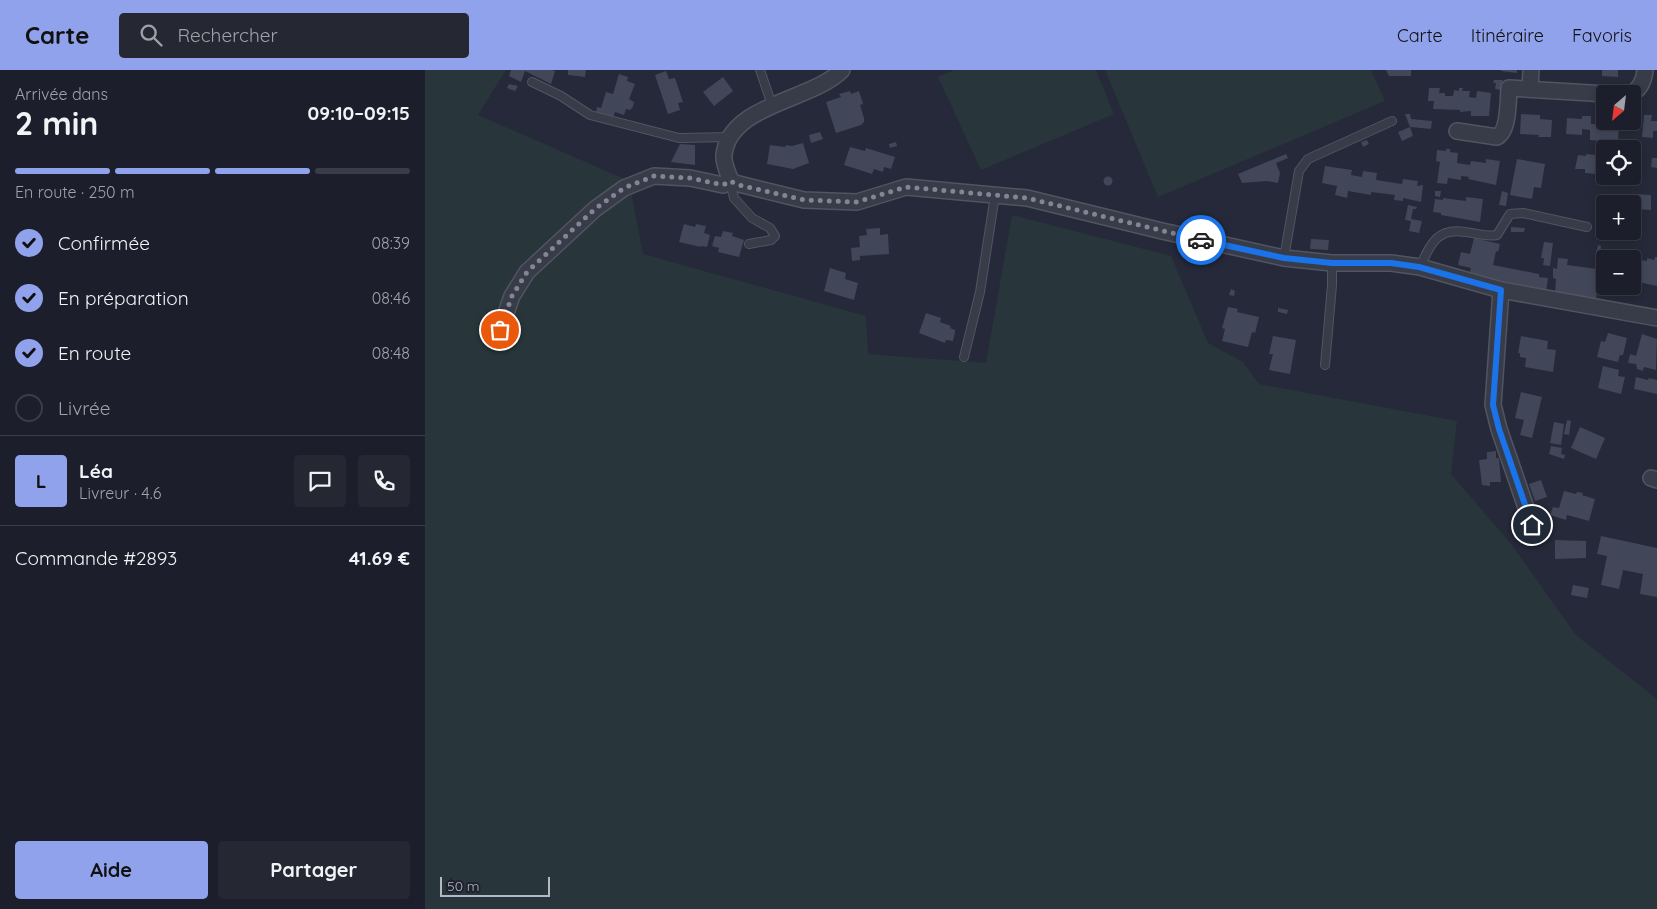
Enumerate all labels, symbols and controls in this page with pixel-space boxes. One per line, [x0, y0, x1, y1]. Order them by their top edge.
search box [119, 13, 469, 58]
text: Carte [25, 20, 89, 50]
icon: search [137, 21, 165, 49]
text: Rechercher [177, 23, 278, 47]
text: Carte [1397, 24, 1443, 47]
text: Itinéraire [1471, 24, 1544, 47]
text: Favoris [1572, 24, 1632, 47]
text: Arrivée dans [15, 84, 108, 104]
north arrow [1596, 85, 1641, 130]
map controls [1596, 85, 1641, 295]
text: 09:10–09:15 [308, 101, 410, 125]
text: 2 min [15, 103, 98, 143]
button: locate [1596, 140, 1641, 185]
text: En route · 250 m [15, 182, 135, 202]
button: + [1596, 195, 1641, 240]
courier [1176, 215, 1226, 265]
icon: car [1187, 226, 1215, 254]
icon: check [15, 229, 43, 257]
text: Confirmée [58, 231, 150, 255]
text: 08:39 [372, 233, 410, 253]
button: − [1596, 250, 1641, 295]
icon: check [15, 284, 43, 312]
text: En préparation [58, 286, 189, 310]
text: 08:46 [372, 288, 410, 308]
pin [479, 309, 521, 351]
icon: bag [486, 316, 514, 344]
icon: check [15, 339, 43, 367]
text: En route [58, 341, 131, 365]
text: 08:48 [372, 343, 410, 363]
text: Livrée [58, 396, 111, 420]
button: chat [294, 455, 346, 507]
button: phone [358, 455, 410, 507]
text: Léa [79, 459, 113, 483]
text: L [36, 469, 46, 493]
text: Livreur · 4.6 [79, 483, 161, 503]
pin [1511, 504, 1553, 546]
icon: home [1518, 511, 1546, 539]
text: Commande #2893 [15, 546, 177, 570]
text: 41.69 € [349, 546, 410, 570]
button: Aide [15, 841, 208, 899]
button: Partager [218, 841, 410, 899]
scale bar [440, 874, 550, 897]
text: 50 m [447, 877, 480, 895]

